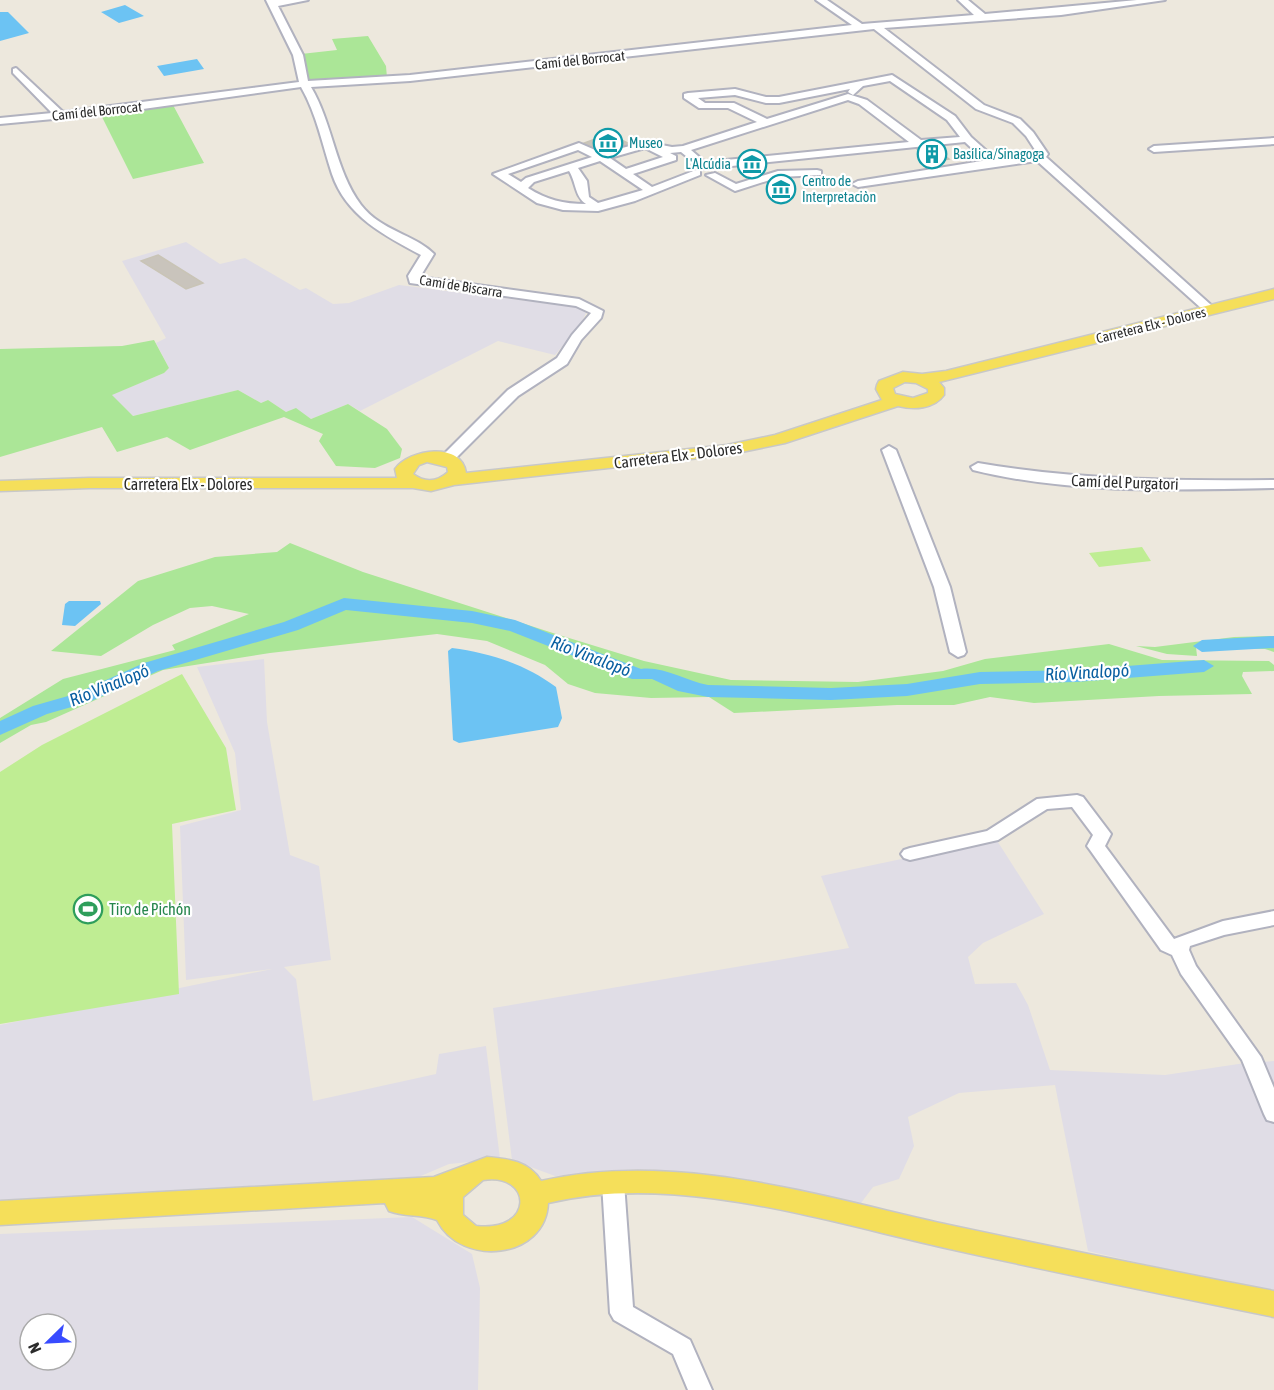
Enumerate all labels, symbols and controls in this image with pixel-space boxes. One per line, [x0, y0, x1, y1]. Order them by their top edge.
street label: Camí del Borrocat [534, 47, 626, 73]
street label: Camí del Borrocat [51, 98, 143, 124]
museum icon: Museo [592, 127, 624, 159]
place label: Museo [629, 135, 663, 151]
building icon: Basílica/Sinagoga [916, 138, 948, 170]
place label: Basílica/Sinagoga [953, 146, 1045, 162]
museum icon: L'Alcúdia [736, 148, 768, 180]
place label: L'Alcúdia [685, 156, 731, 172]
museum icon: Centro de Interpretaciòn [765, 173, 797, 205]
place label: Centro de Interpretaciòn [802, 173, 876, 205]
street label: Camí de Biscarra [418, 272, 504, 300]
street label: Carretera Elx - Dolores [1094, 304, 1208, 346]
street label: Carretera Elx - Dolores [613, 438, 743, 472]
street label: Camí del Purgatori [1071, 471, 1179, 494]
street label: Carretera Elx - Dolores [124, 475, 253, 493]
water label: Río Vinalopó [548, 631, 634, 681]
water label: Río Vinalopó [1044, 659, 1130, 685]
water label: Río Vinalopó [66, 660, 152, 710]
sports icon: Tiro de Pichón [72, 893, 104, 925]
place label: Tiro de Pichón [109, 900, 191, 918]
north arrow [18, 1312, 78, 1372]
text: N [24, 1340, 44, 1356]

